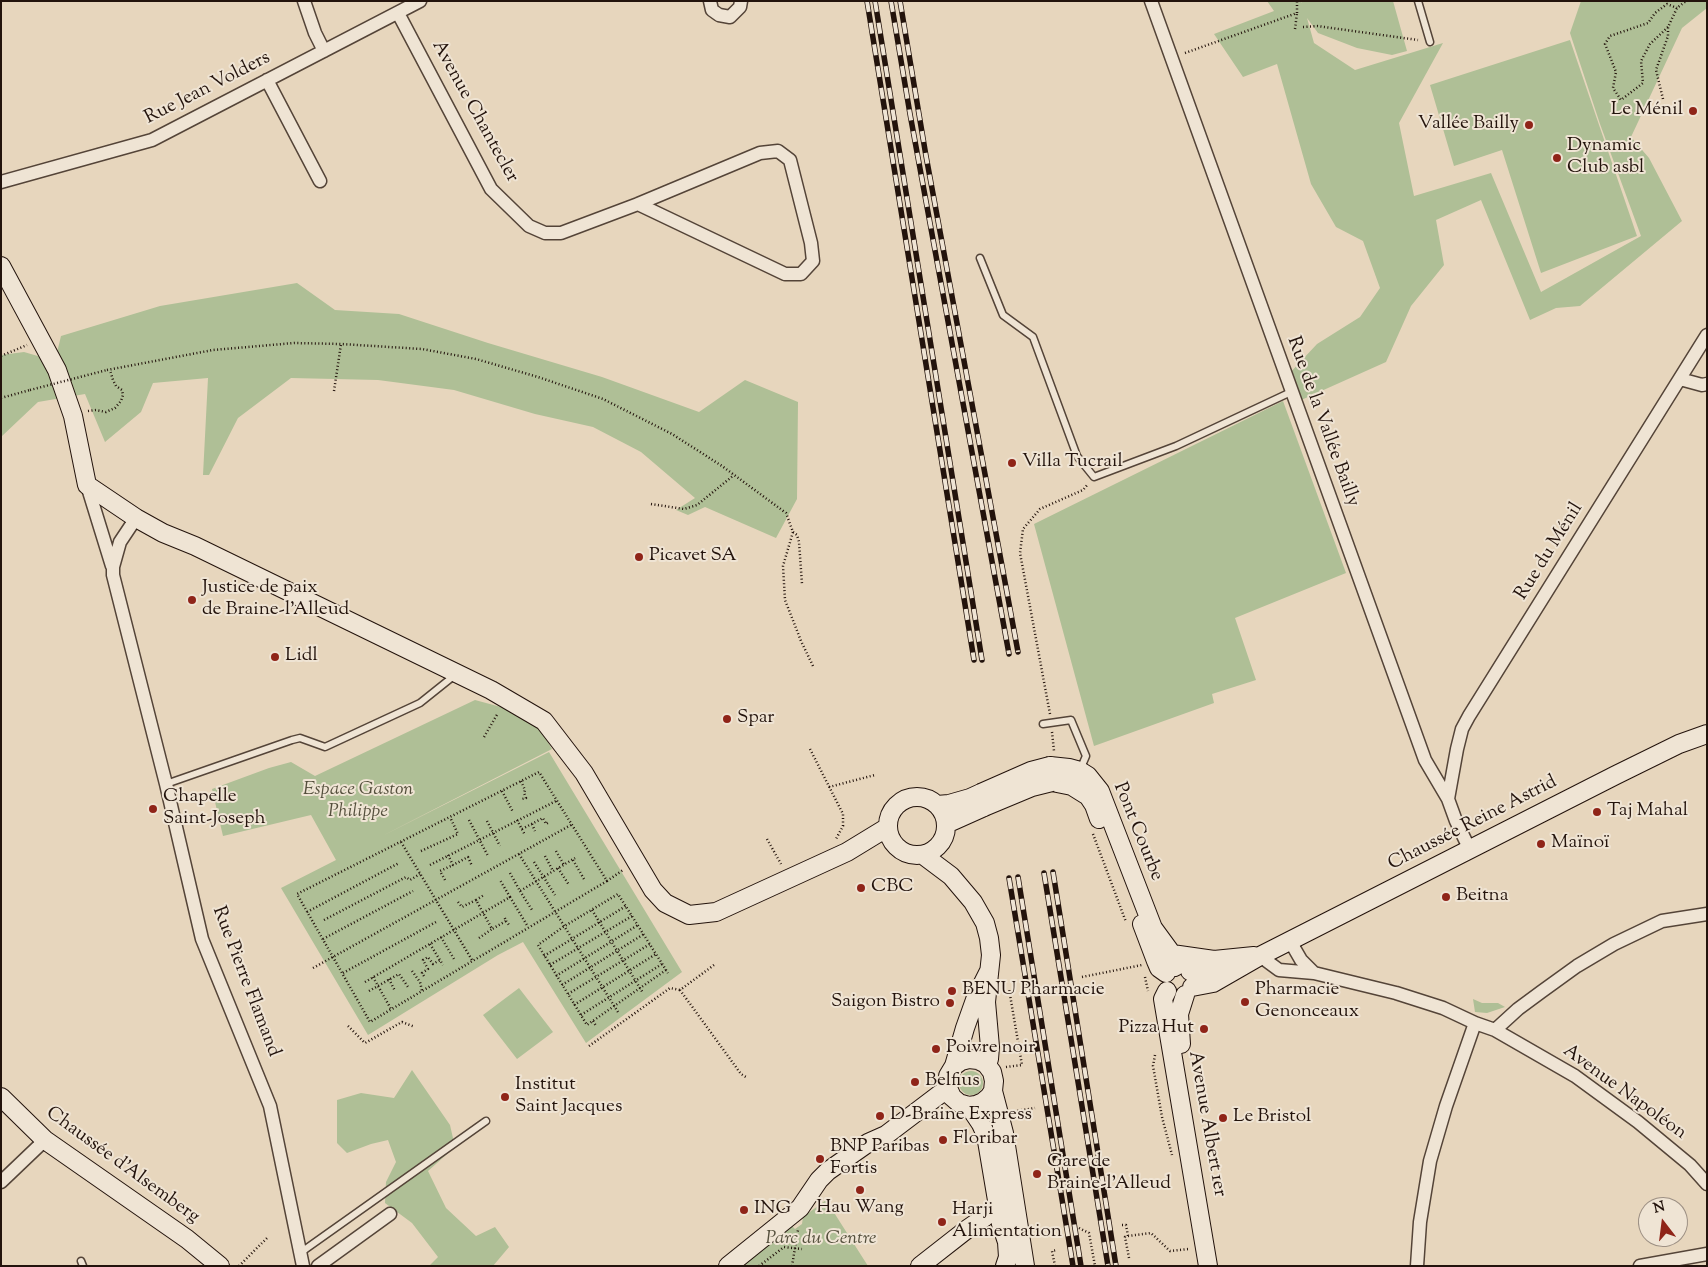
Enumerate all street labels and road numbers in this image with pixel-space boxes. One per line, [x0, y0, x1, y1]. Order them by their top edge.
street label: Avenue Chantecler [426, 37, 522, 187]
street label: Rue Jean Volders [141, 47, 275, 131]
street label: Rue de la Vallée Bailly [1281, 334, 1363, 510]
street label: Rue du Ménil [1511, 499, 1589, 605]
street label: Chaussée Reine Astrid [1385, 772, 1561, 876]
street label: Pont Courbe [1107, 779, 1167, 885]
street label: Rue Pierre Flamand [206, 903, 284, 1061]
street label: Avenue Napoléon [1558, 1040, 1690, 1146]
street label: Avenue Albert 1er [1182, 1049, 1230, 1199]
street label: Chaussée d'Alsemberg [41, 1103, 203, 1229]

